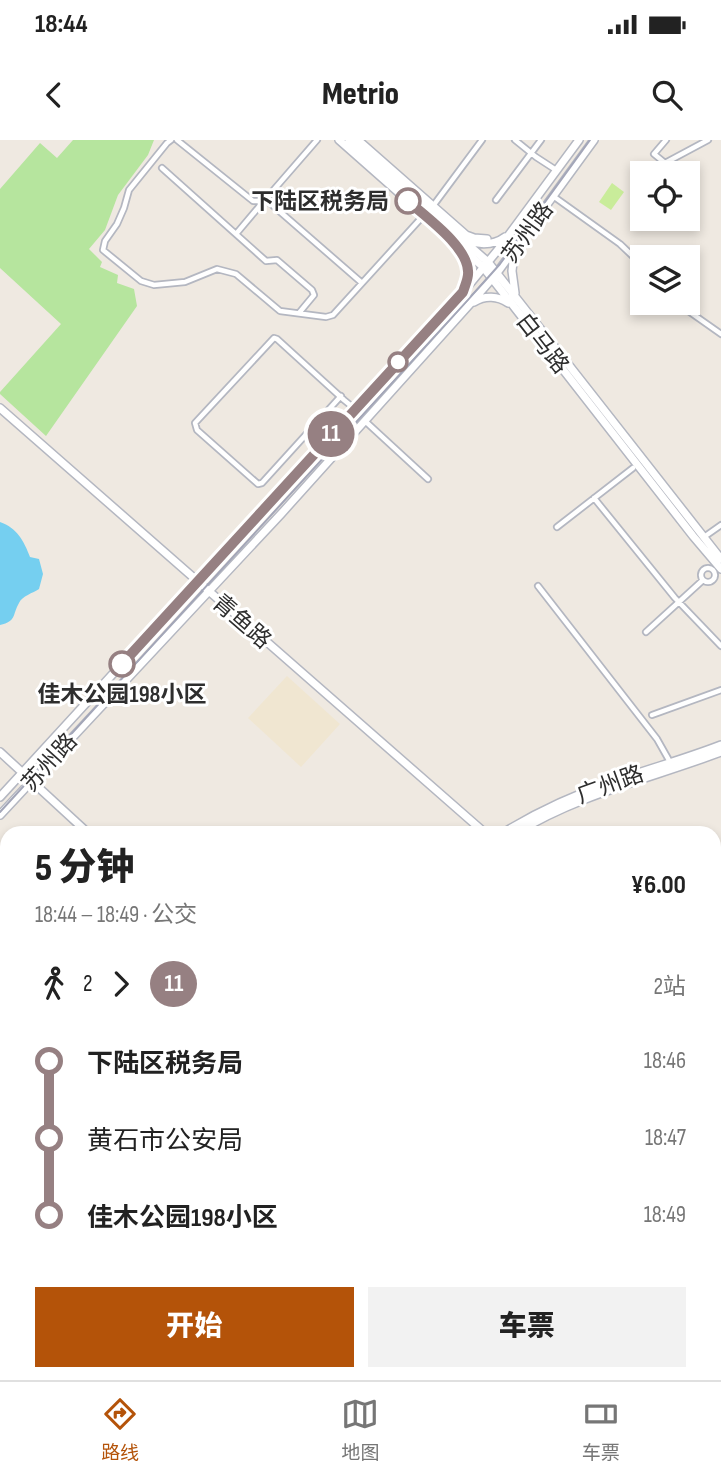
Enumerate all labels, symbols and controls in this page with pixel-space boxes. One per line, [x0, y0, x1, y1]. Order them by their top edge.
text: 18:44 [35, 9, 88, 40]
text: Metrio [322, 75, 399, 114]
icon: back [35, 76, 73, 114]
icon: search [648, 76, 686, 114]
map controls [630, 161, 700, 315]
button: locate [630, 161, 700, 231]
place label: 下陆区税务局 [251, 188, 389, 216]
marker: 下陆区税务局 [395, 188, 421, 214]
street label: 苏州路 [496, 196, 559, 269]
button: layers [630, 245, 700, 315]
street label: 白马路 [510, 308, 574, 379]
unlabelled marker [388, 352, 408, 372]
line badge: 11 [300, 411, 362, 457]
text: 11 [322, 419, 340, 448]
street label: 青鱼路 [206, 589, 277, 655]
marker: 佳木公园198小区 [109, 651, 135, 677]
place label: 佳木公园198小区 [38, 681, 206, 709]
street label: 苏州路 [16, 728, 83, 798]
street label: 广州路 [573, 760, 648, 810]
text: 5 分钟 [35, 846, 134, 891]
text: ¥6.00 [631, 870, 686, 901]
text: 18:44 – 18:49 · 公交 [35, 901, 197, 929]
icon: walk [35, 965, 73, 1003]
icon: forward [102, 965, 140, 1003]
text: 11 [164, 969, 183, 998]
text: 2 [83, 970, 92, 998]
text: 2站 [654, 973, 686, 1001]
text: 18:46 [644, 1047, 686, 1075]
text: 下陆区税务局 [87, 1049, 243, 1080]
text: 18:47 [645, 1124, 686, 1152]
text: 黄石市公安局 [87, 1126, 243, 1157]
text: 18:49 [644, 1201, 686, 1229]
text: 佳木公园198小区 [87, 1203, 278, 1234]
button: 开始 [35, 1287, 354, 1367]
button: 车票 [368, 1287, 686, 1367]
tab: 路线 [101, 1395, 139, 1465]
tab: 地图 [341, 1395, 380, 1465]
tab: 车票 [582, 1395, 620, 1465]

